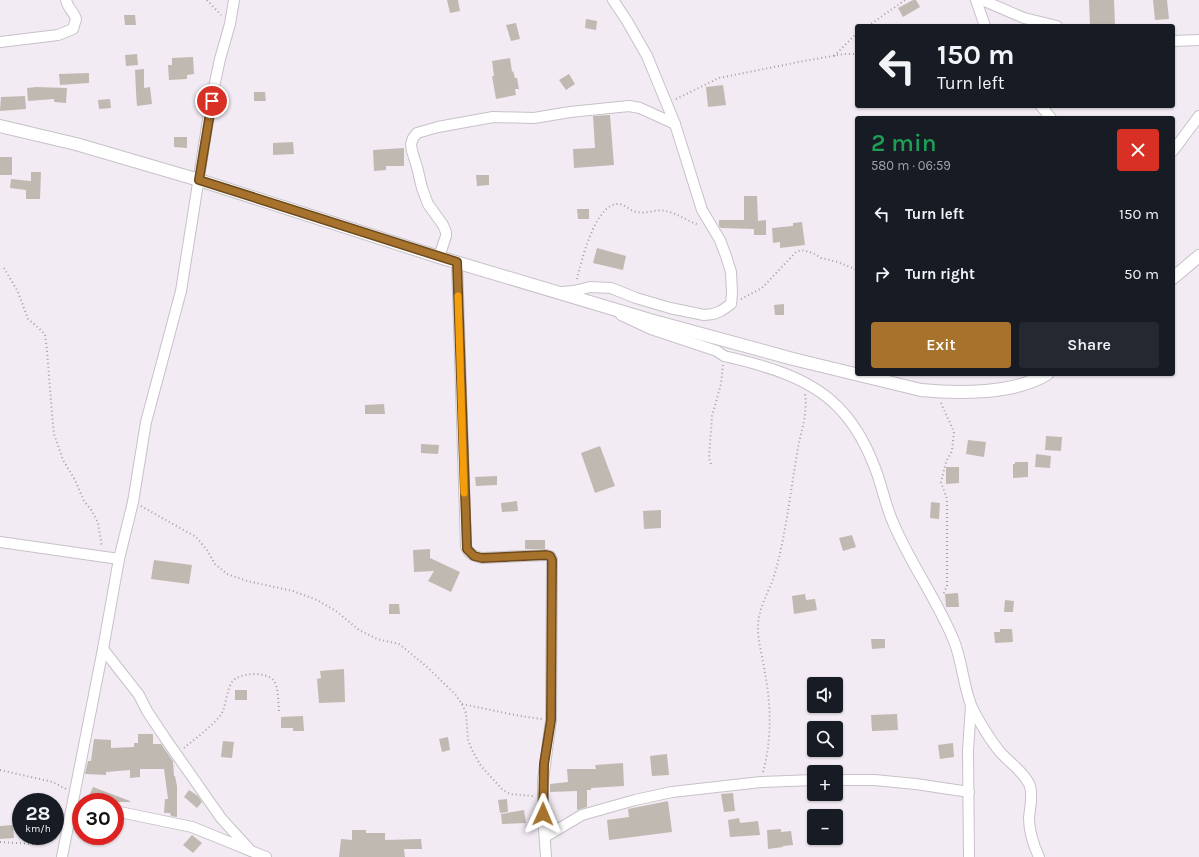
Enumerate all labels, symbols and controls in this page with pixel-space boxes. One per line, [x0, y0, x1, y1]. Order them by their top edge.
text: 150 m [937, 38, 1015, 71]
icon: left [871, 40, 923, 92]
text: Turn left [937, 72, 1005, 94]
pin [195, 84, 229, 118]
icon: arrive [201, 90, 223, 112]
text: 2 min [871, 129, 937, 157]
button: close [1117, 129, 1159, 171]
text: 580 m · 06:59 [871, 158, 951, 173]
icon: left [871, 203, 893, 225]
text: Turn left [905, 205, 964, 223]
text: 150 m [1119, 205, 1159, 223]
icon: right [871, 263, 893, 285]
text: Turn right [905, 265, 975, 283]
text: 50 m [1124, 265, 1159, 283]
button: Exit [871, 322, 1011, 368]
button: Share [1019, 322, 1159, 368]
map controls [807, 677, 843, 845]
button: sound [807, 677, 843, 713]
button: search [807, 721, 843, 757]
button: + [807, 765, 843, 801]
speed limit sign: 30 [72, 793, 124, 845]
position arrow [522, 793, 564, 835]
text: 28 [25, 802, 51, 825]
button: − [807, 809, 843, 845]
text: km/h [25, 823, 51, 835]

